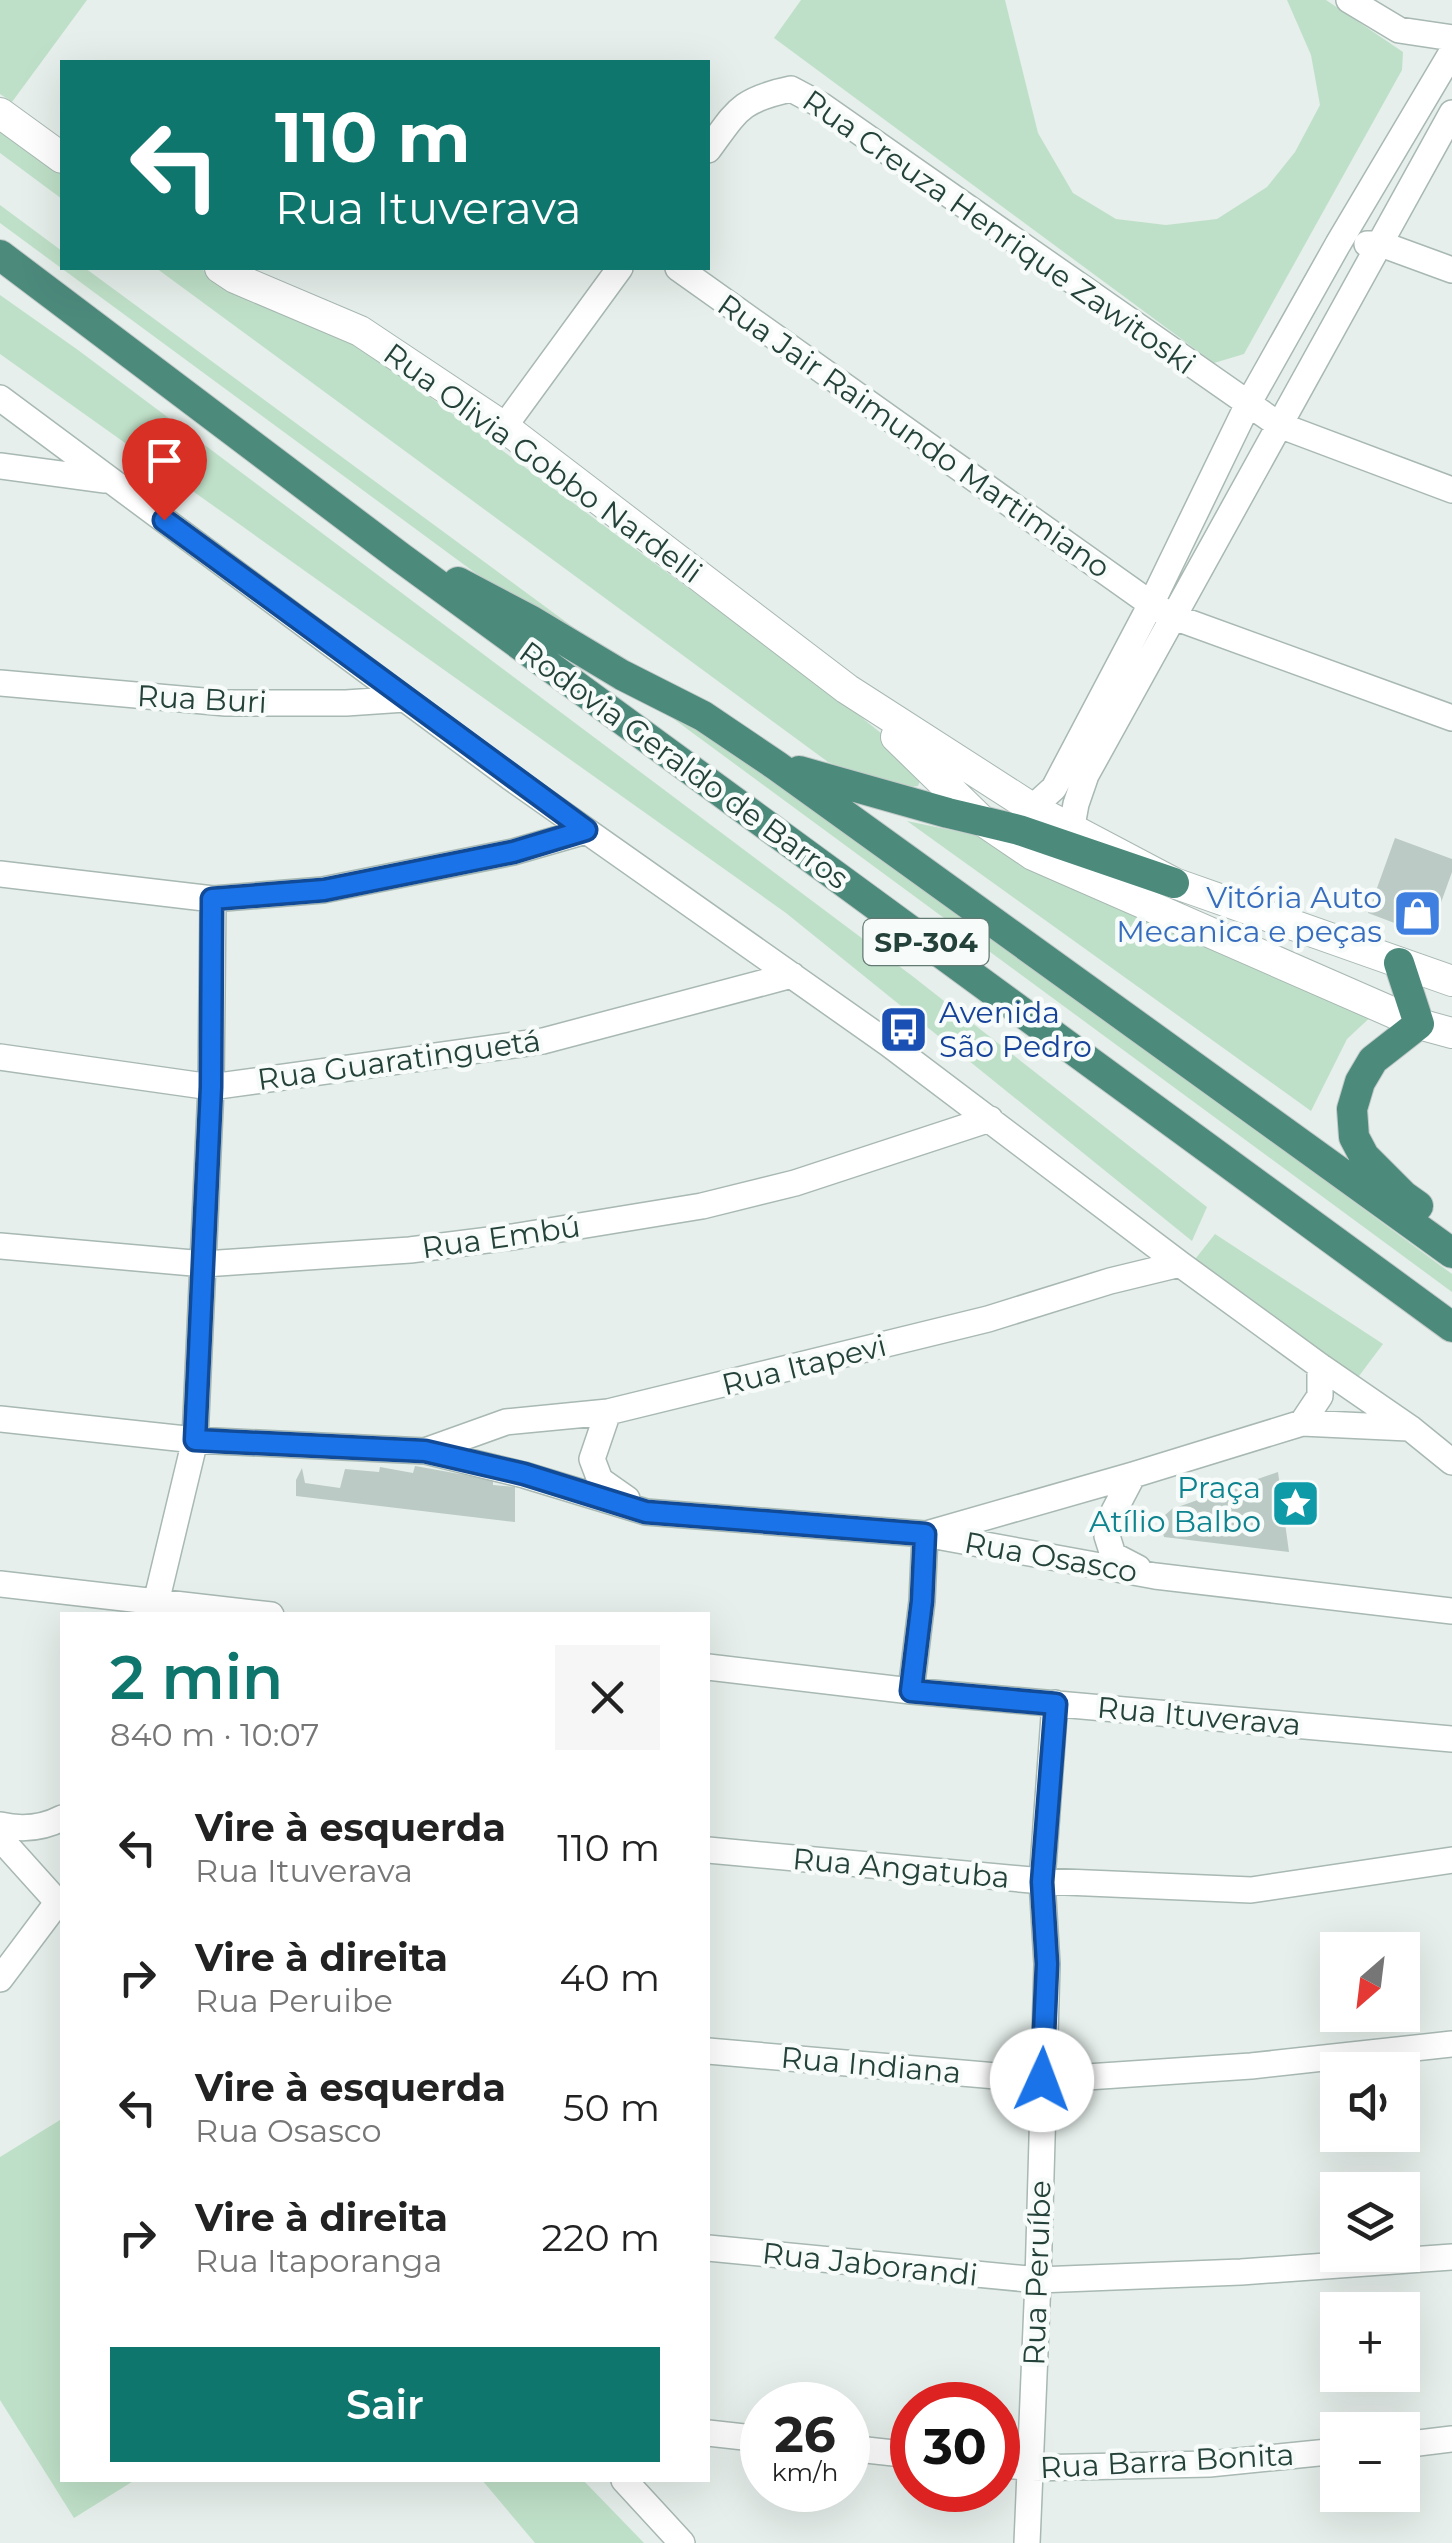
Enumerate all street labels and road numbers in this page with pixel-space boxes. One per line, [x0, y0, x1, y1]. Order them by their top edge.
street label: Rua Creuza Henrique Zawitoski [796, 82, 1202, 382]
street label: Rua Jair Raimundo Martimiano [711, 286, 1117, 586]
street label: Rua Olivia Gobbo Nardelli [377, 335, 709, 591]
street label: Rodovia Geraldo de Barros [512, 633, 856, 897]
street label: Rua Buri [136, 677, 268, 721]
road number: SP-304 [864, 919, 988, 965]
street label: Rua Guaratinguetá [255, 1022, 543, 1098]
street label: Rua Embú [419, 1208, 583, 1266]
street label: Rua Itapevi [718, 1327, 890, 1403]
street label: Rua Osasco [962, 1524, 1140, 1590]
street label: Rua Ituverava [1096, 1689, 1302, 1743]
street label: Rua Angatuba [791, 1840, 1011, 1896]
street label: Rua Indiana [779, 2039, 963, 2091]
street label: Rua Peruíbe [1015, 2180, 1059, 2366]
street label: Rua Jaborandi [760, 2234, 980, 2294]
street label: Rua Barra Bonita [1039, 2436, 1295, 2486]

